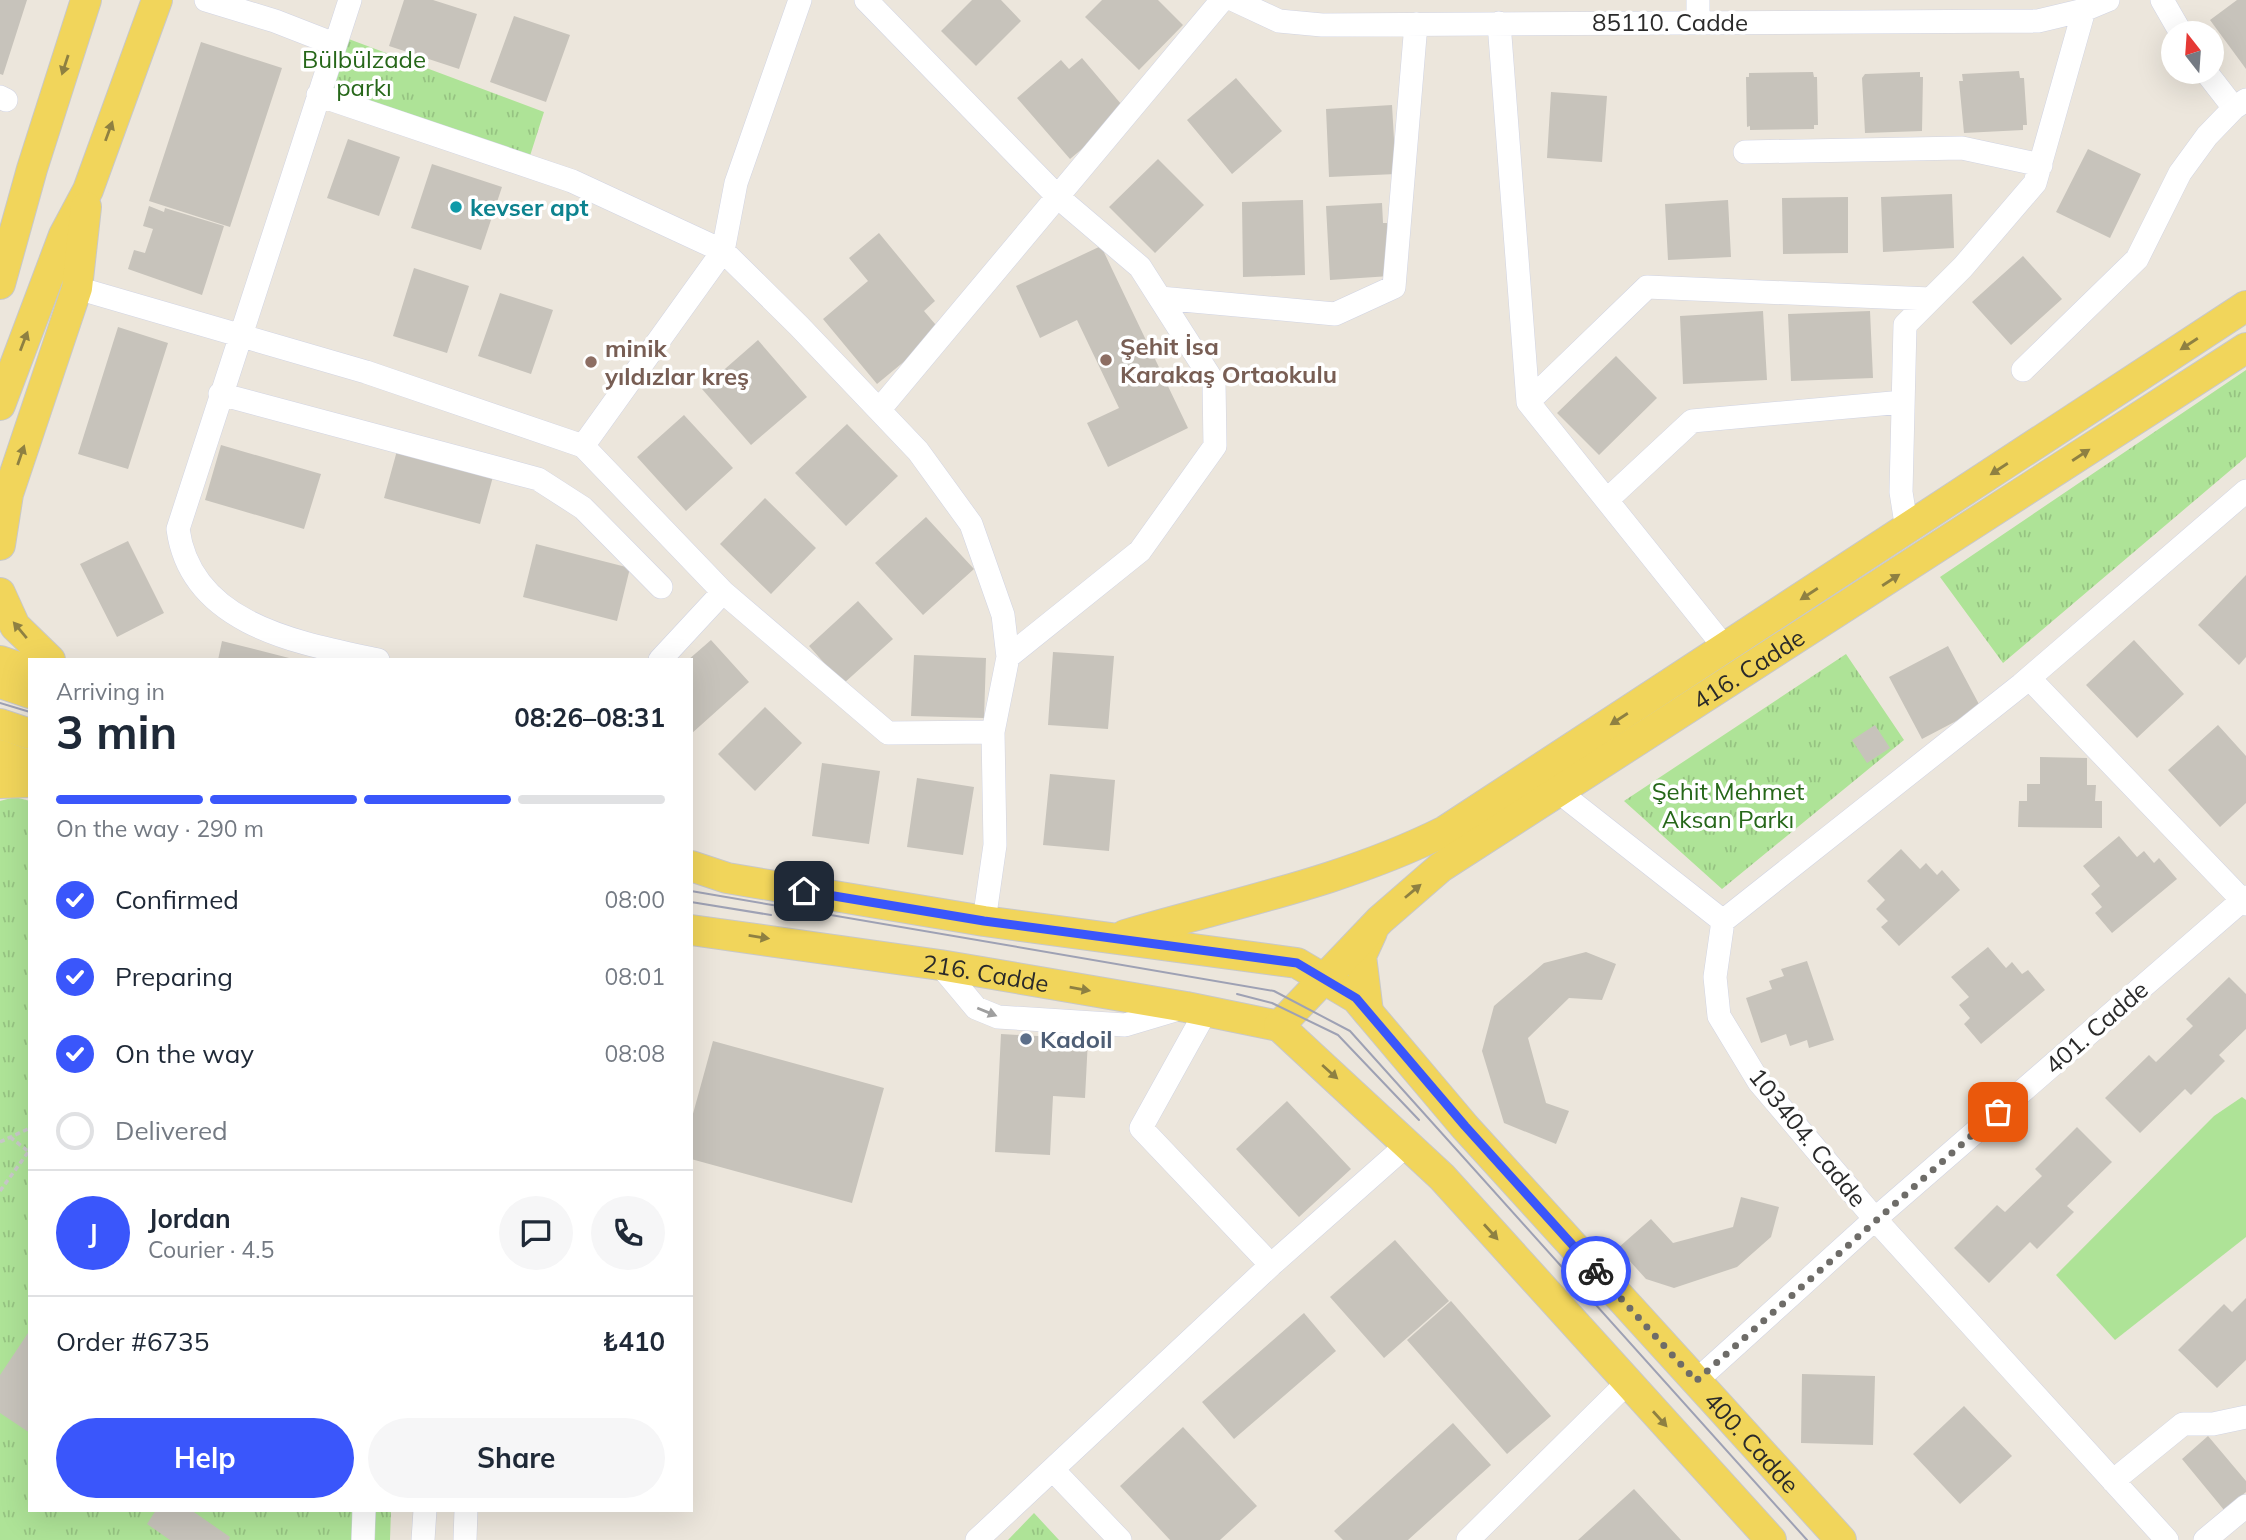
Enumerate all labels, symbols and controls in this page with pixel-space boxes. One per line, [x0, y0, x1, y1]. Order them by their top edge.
street label: 85110. Cadde [1592, 7, 1748, 37]
north arrow [2161, 21, 2224, 84]
map controls [2161, 21, 2224, 84]
park label: Bülbülzade parkı [302, 44, 426, 102]
one-way arrow [59, 55, 70, 76]
one-way arrow [104, 120, 115, 141]
place label: kevser apt [470, 192, 589, 222]
marker: kevser apt [448, 199, 464, 215]
one-way arrow [19, 331, 30, 352]
place label: Şehit İsa Karakaş Ortaokulu [1120, 331, 1337, 389]
place label: minik yıldızlar kreş [604, 333, 749, 391]
one-way arrow [2180, 337, 2198, 351]
marker: Şehit İsa Karakaş Ortaokulu [1098, 352, 1114, 368]
marker: minik yıldızlar kreş [583, 354, 599, 370]
one-way arrow [16, 444, 27, 465]
one-way arrow [2072, 448, 2090, 462]
one-way arrow [1990, 462, 2008, 476]
one-way arrow [1881, 573, 1901, 586]
one-way arrow [1800, 587, 1818, 601]
one-way arrow [13, 621, 28, 638]
street label: 416. Cadde [1687, 622, 1810, 716]
text: Arriving in [56, 677, 165, 706]
text: 08:26–08:31 [514, 701, 665, 734]
text: 3 min [56, 703, 177, 761]
one-way arrow [1609, 713, 1629, 726]
park label: Şehit Mehmet Aksan Parkı [1652, 776, 1804, 834]
text: On the way · 290 m [56, 814, 264, 843]
pin [774, 861, 834, 921]
icon: home [785, 872, 823, 910]
icon: check [56, 881, 94, 919]
text: Confirmed [115, 883, 239, 916]
one-way arrow [1404, 884, 1421, 899]
text: 08:00 [605, 885, 665, 914]
one-way arrow [748, 932, 770, 943]
street label: 216. Cadde [921, 948, 1051, 998]
icon: check [56, 958, 94, 996]
text: Preparing [115, 960, 233, 993]
text: 08:01 [605, 962, 665, 991]
street label: 401. Cadde [2038, 974, 2154, 1080]
one-way arrow [1069, 984, 1091, 995]
one-way arrow [977, 1007, 998, 1018]
place label: Kadoil [1040, 1024, 1112, 1054]
marker: Kadoil [1018, 1031, 1034, 1047]
icon: check [56, 1035, 94, 1073]
text: On the way [115, 1037, 254, 1070]
text: 08:08 [605, 1039, 665, 1068]
street label: 103404. Cadde [1743, 1061, 1873, 1213]
one-way arrow [1321, 1064, 1338, 1079]
pin [1968, 1082, 2028, 1142]
icon: bag [1979, 1093, 2017, 1131]
text: Delivered [115, 1114, 228, 1147]
button: chat [499, 1196, 573, 1270]
button: phone [591, 1196, 665, 1270]
text: Jordan [148, 1202, 231, 1235]
text: J [88, 1217, 98, 1250]
one-way arrow [1483, 1223, 1498, 1240]
text: Courier · 4.5 [148, 1235, 274, 1264]
courier [1561, 1236, 1631, 1306]
icon: bike [1577, 1252, 1615, 1290]
text: Order #6735 [56, 1325, 209, 1358]
text: ₺410 [603, 1325, 665, 1358]
street label: 400. Cadde [1698, 1385, 1806, 1499]
one-way arrow [1652, 1410, 1668, 1428]
button: Help [56, 1418, 354, 1498]
button: Share [368, 1418, 665, 1498]

